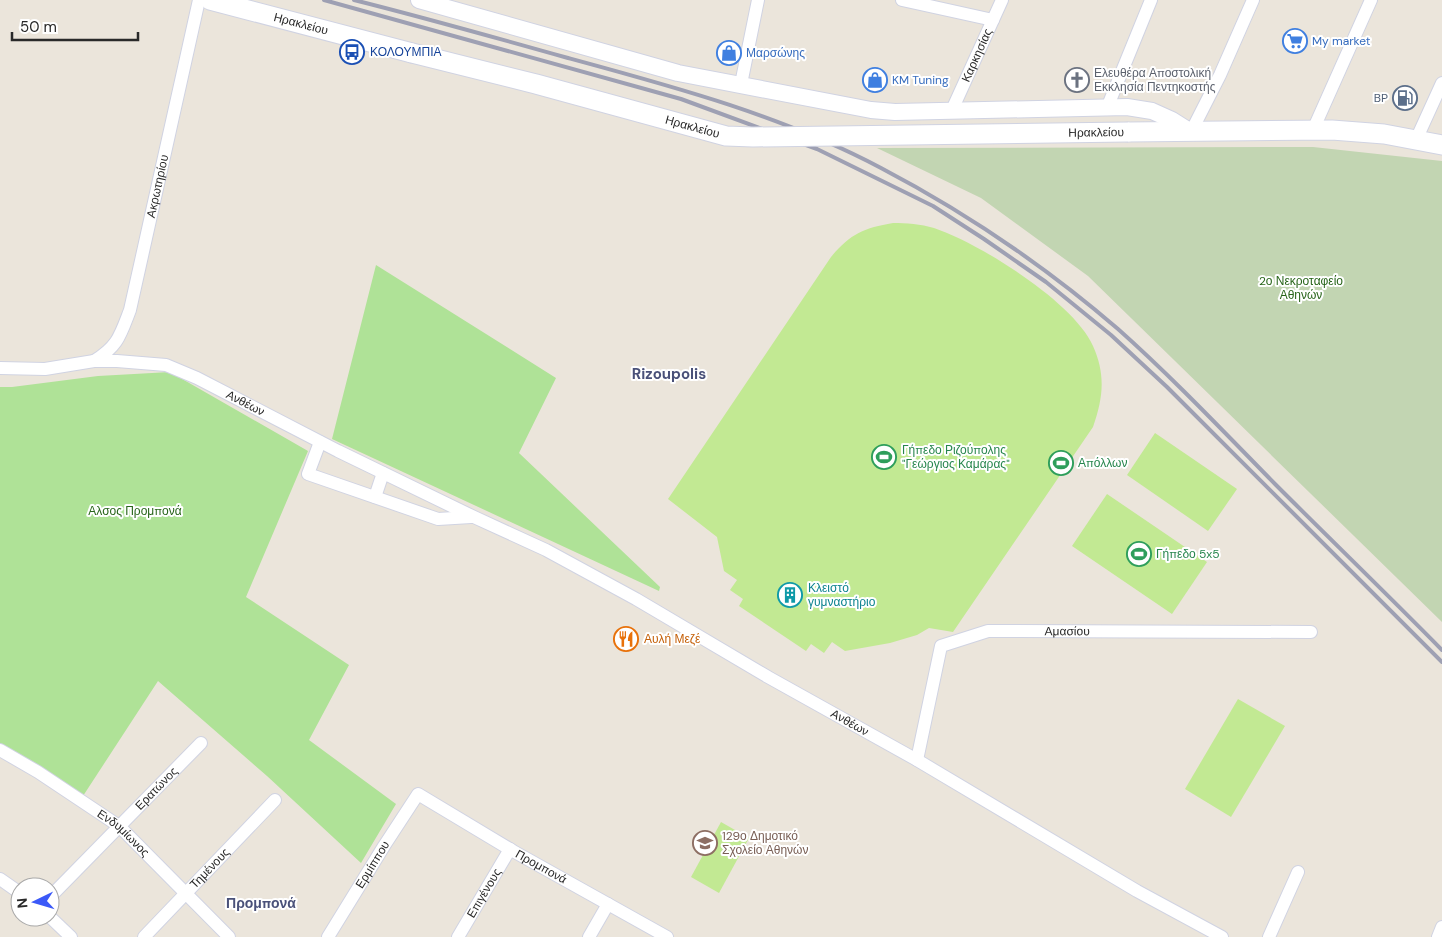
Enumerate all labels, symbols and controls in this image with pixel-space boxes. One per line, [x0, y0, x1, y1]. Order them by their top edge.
street label: Ηρακλείου [272, 9, 330, 39]
scale bar [12, 10, 139, 42]
text: 50 m [20, 17, 57, 37]
street label: Καρκησίας [958, 26, 996, 85]
supermarket icon: My market [1282, 28, 1308, 54]
place label: My market [1312, 33, 1371, 49]
bus stop icon: ΚΟΛΟΥΜΠΙΑ [339, 39, 365, 65]
shop icon: Μαρσώνης [716, 40, 742, 66]
place label: ΚΟΛΟΥΜΠΙΑ [370, 44, 441, 60]
place label: Μαρσώνης [746, 45, 805, 61]
place label: Ελευθέρα Αποστολική Εκκλησία Πεντηκοστής [1094, 65, 1216, 95]
shop icon: KM Tuning [862, 67, 888, 93]
church icon: Ελευθέρα Αποστολική Εκκλησία Πεντηκοστής [1064, 67, 1090, 93]
place label: KM Tuning [892, 72, 949, 88]
fuel station icon: BP [1392, 85, 1418, 111]
place label: BP [1374, 90, 1388, 106]
street label: Ηρακλείου [663, 112, 721, 142]
street label: Ηρακλείου [1068, 124, 1124, 141]
street label: Ακρωτηρίου [143, 153, 172, 219]
park label: 2ο Νεκροταφείο Αθηνών [1259, 273, 1343, 303]
district label: Rizoupolis [632, 364, 706, 384]
street label: Ανθέων [223, 387, 267, 420]
place label: Γήπεδο Ριζούπολης "Γεώργιος Καμάρας" [902, 442, 1010, 472]
sports icon: Γήπεδο Ριζούπολης "Γεώργιος Καμάρας" [871, 444, 897, 470]
sports icon: Απόλλων [1048, 450, 1074, 476]
place label: Απόλλων [1078, 455, 1127, 471]
park label: Αλσος Προμπονά [88, 503, 182, 519]
sports icon: Γήπεδο 5x5 [1126, 541, 1152, 567]
place label: Γήπεδο 5x5 [1156, 546, 1220, 562]
place label: Κλειστό γυμναστήριο [808, 580, 876, 610]
building icon: Κλειστό γυμναστήριο [777, 582, 803, 608]
street label: Αμασίου [1045, 623, 1090, 639]
restaurant icon: Αυλή Μεζέ [613, 626, 639, 652]
place label: Αυλή Μεζέ [644, 631, 701, 647]
street label: Ανθέων [828, 706, 872, 740]
street label: Ερατώνος [132, 763, 181, 813]
street label: Ενδυμίωνος [94, 806, 153, 860]
place label: 129ο Δημοτικό Σχολείο Αθηνών [722, 828, 808, 858]
school or university icon: 129ο Δημοτικό Σχολείο Αθηνών [692, 830, 718, 856]
street label: Ερμίππου [352, 838, 393, 891]
street label: Τημένους [186, 844, 233, 892]
street label: Προμπονά [513, 846, 570, 888]
street label: Επιγένους [463, 865, 505, 921]
north arrow [10, 877, 60, 927]
district label: Προμπονά [226, 894, 296, 912]
text: N [13, 897, 31, 909]

